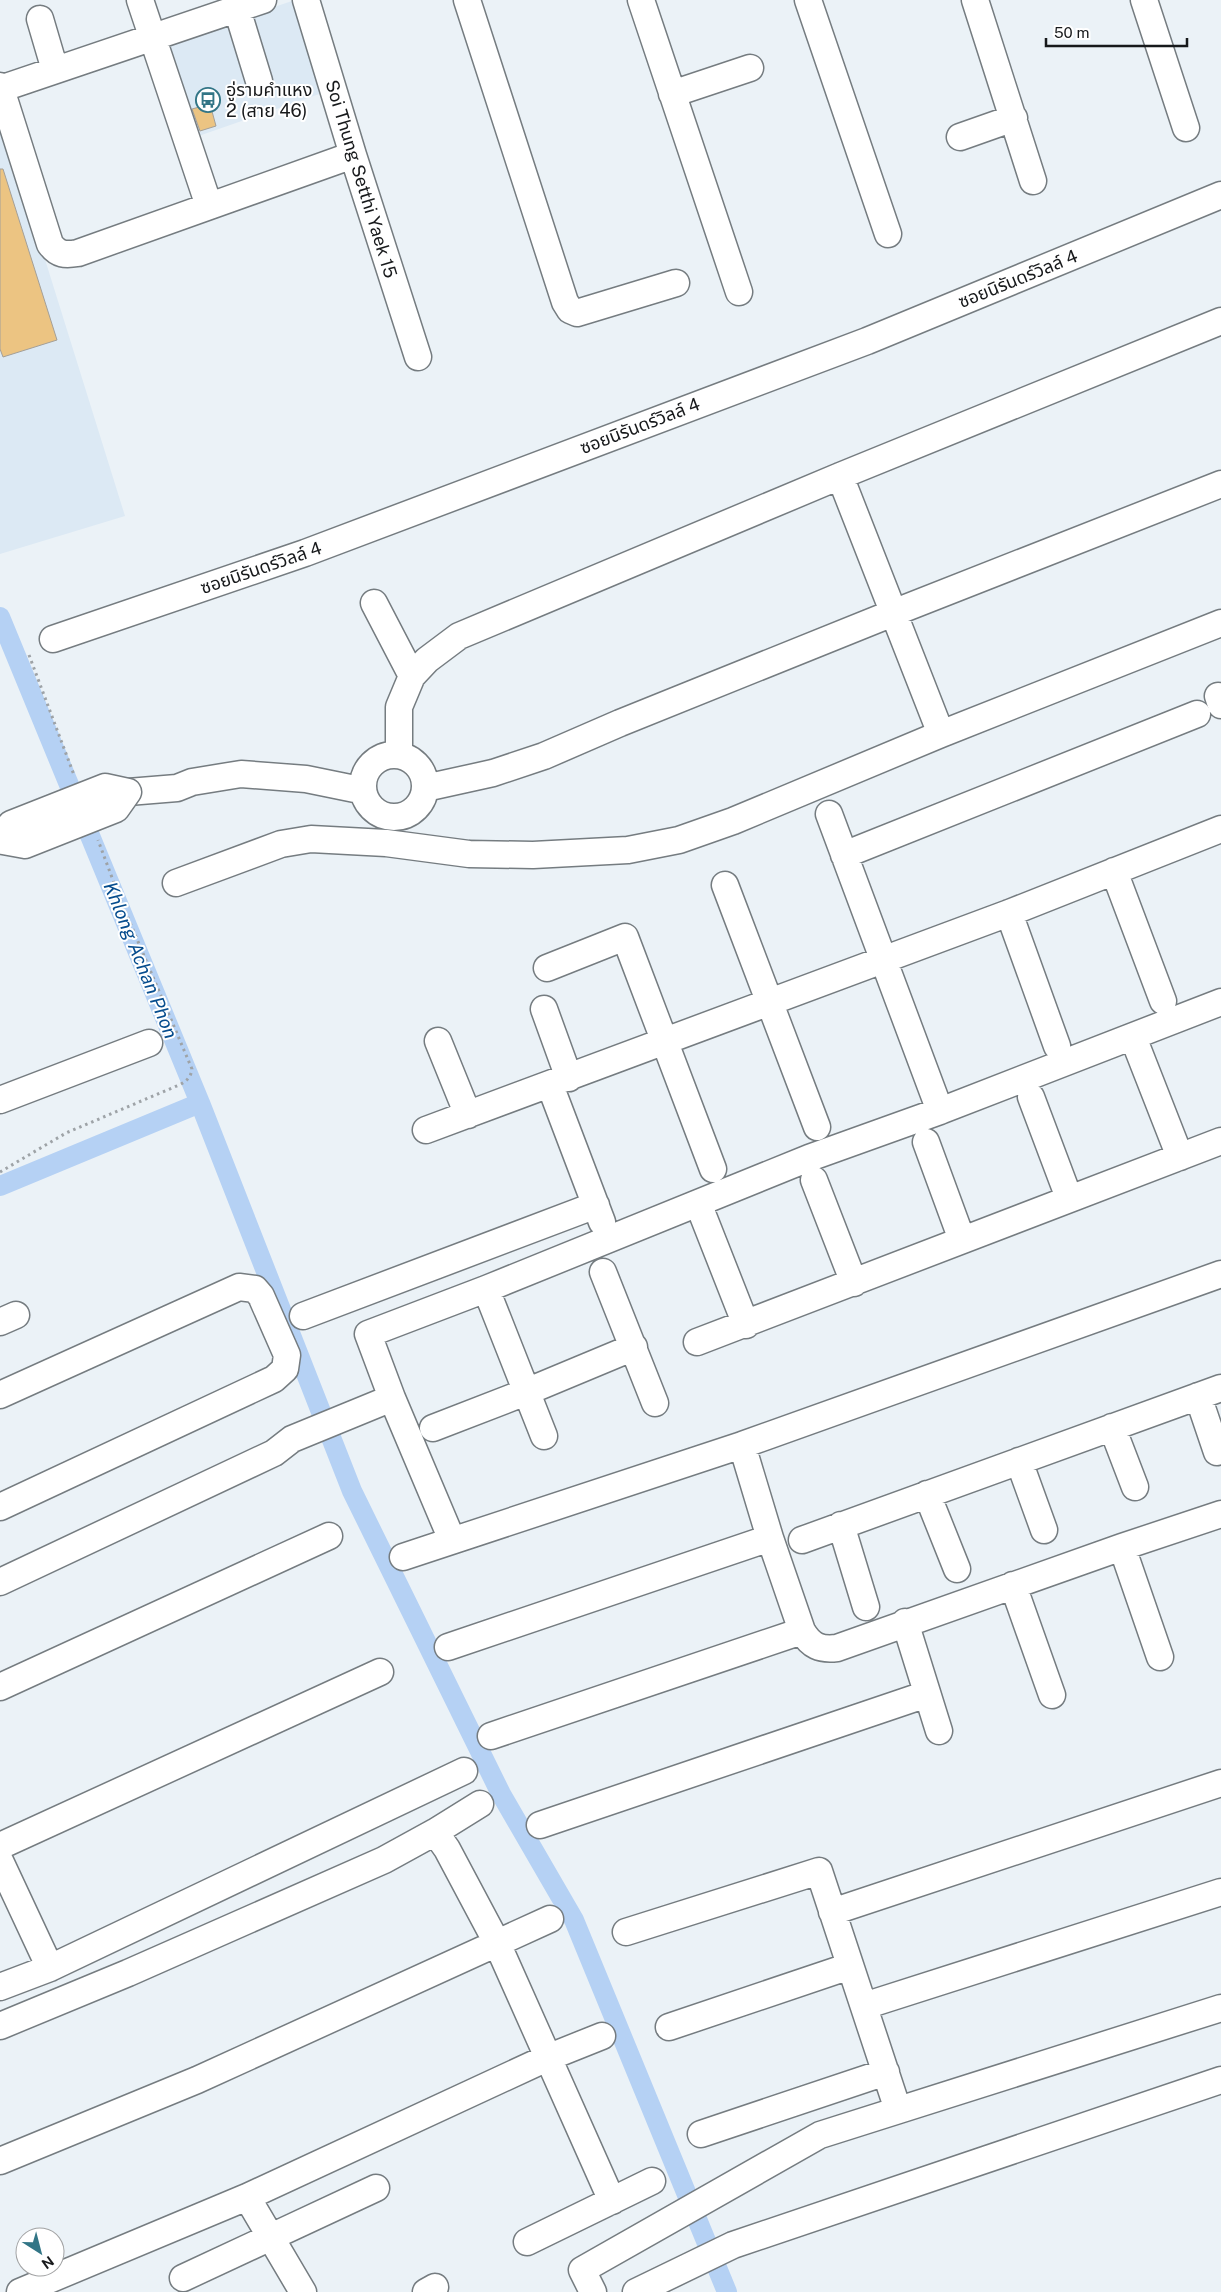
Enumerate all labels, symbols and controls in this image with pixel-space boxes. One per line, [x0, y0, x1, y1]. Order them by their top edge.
scale bar [1046, 15, 1187, 47]
text: 50 m [1054, 24, 1089, 41]
street label: Soi Thung Setthi Yaek 15 [321, 77, 402, 280]
place label: อู่รามคำแหง 2 (สาย 46) [226, 79, 312, 121]
bus stop icon: อู่รามคำแหง 2 (สาย 46) [195, 87, 221, 113]
street label: ซอยนิรันดร์วิลล์ 4 [955, 245, 1081, 312]
street label: ซอยนิรันดร์วิลล์ 4 [577, 393, 703, 458]
street label: ซอยนิรันดร์วิลล์ 4 [197, 537, 324, 598]
water label: Khlong Achan Phon [100, 878, 182, 1042]
north arrow [15, 2227, 65, 2277]
text: N [39, 2253, 57, 2272]

